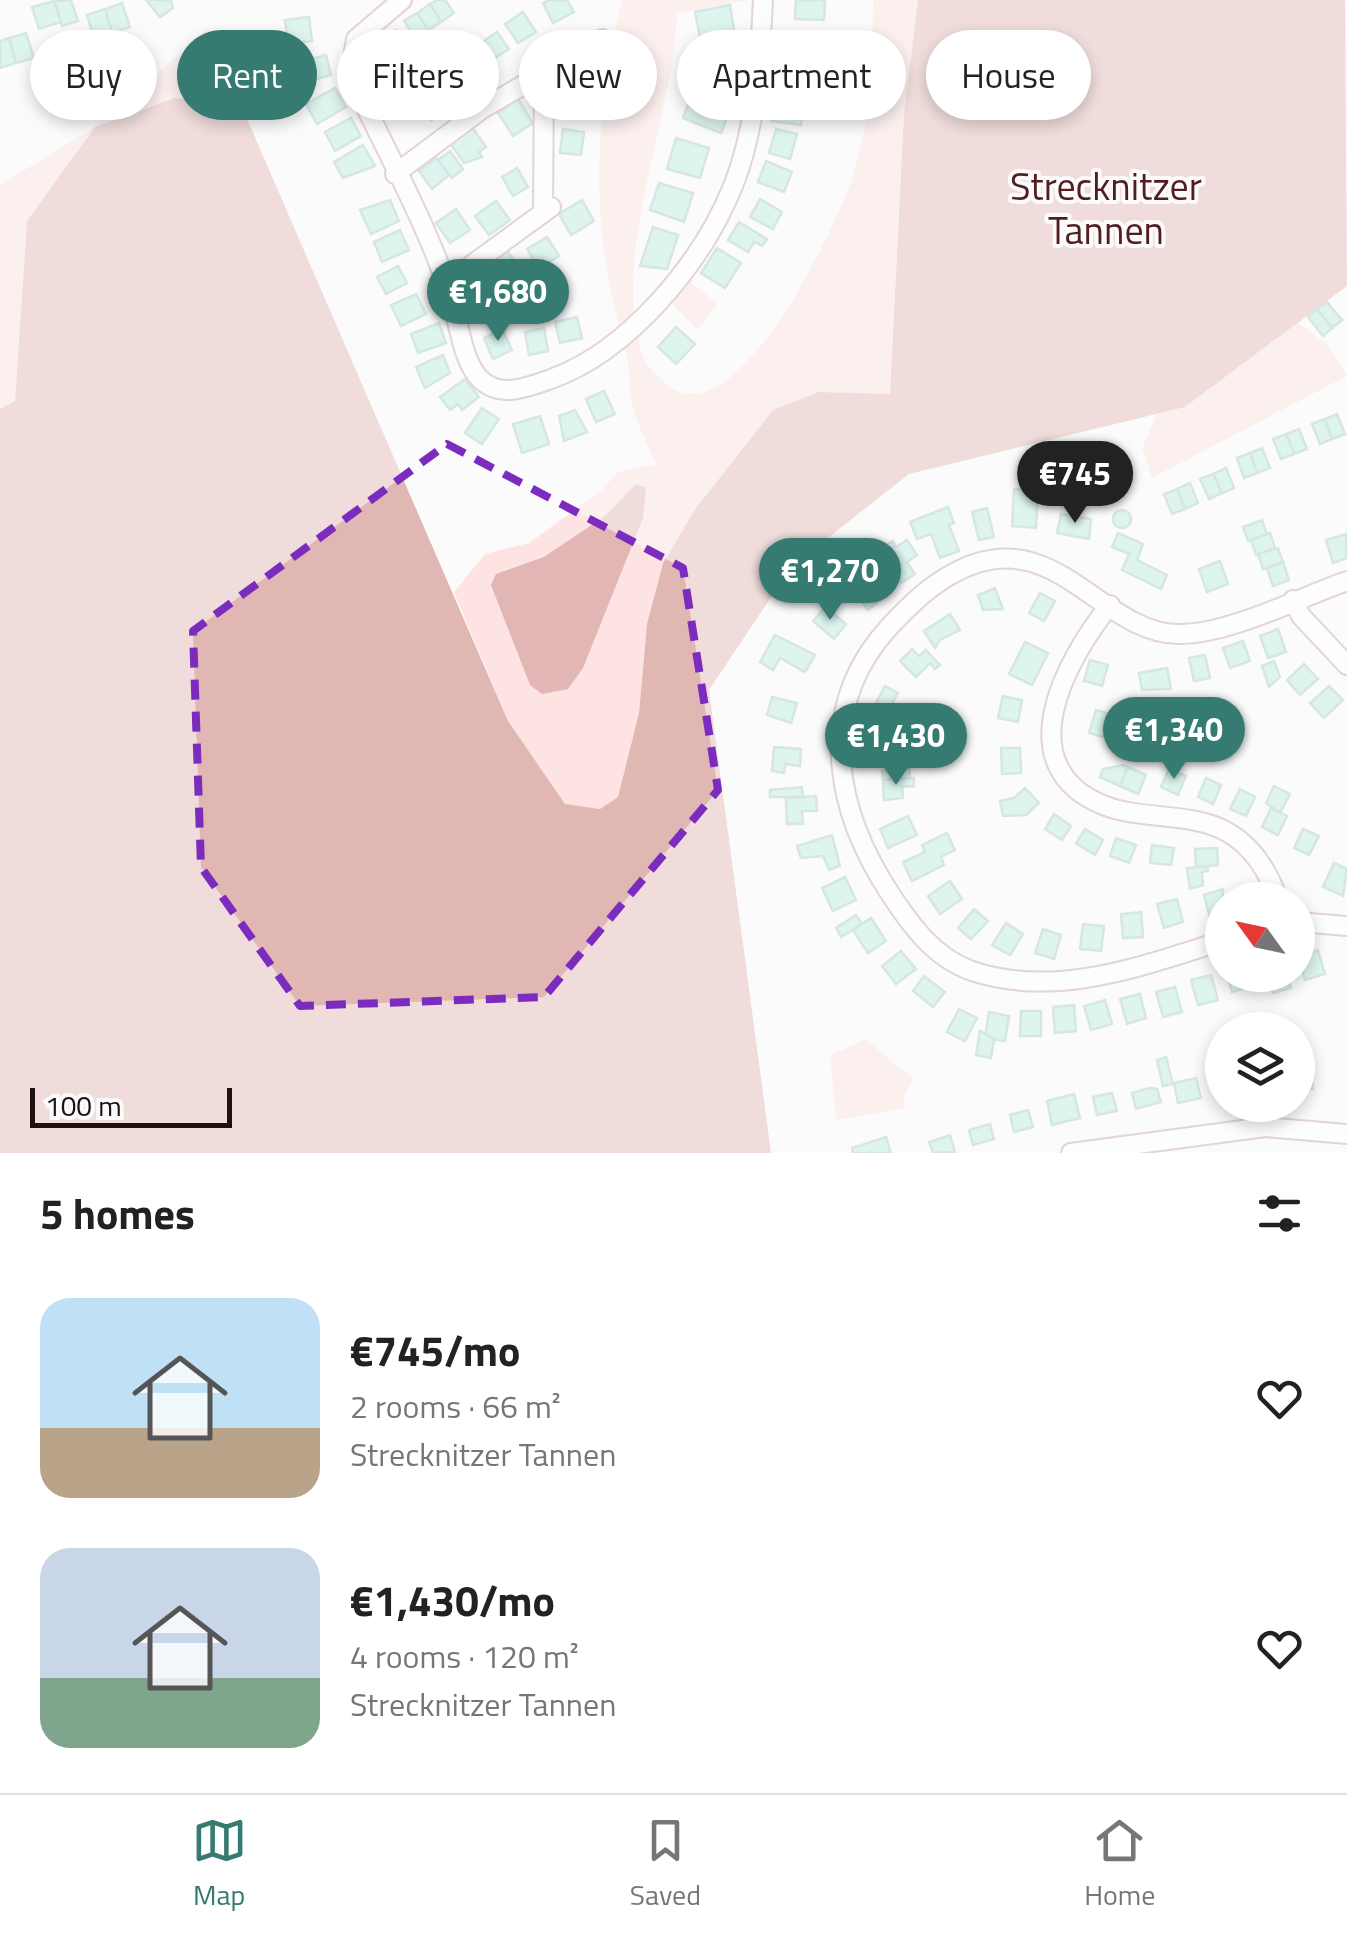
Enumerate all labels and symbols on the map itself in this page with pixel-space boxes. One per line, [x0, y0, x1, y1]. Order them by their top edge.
park label: Strecknitzer Tannen [1010, 157, 1202, 259]
pin: €1,680 [417, 259, 579, 344]
pin: €745 [1016, 441, 1134, 526]
pin: €1,270 [749, 538, 911, 623]
pin: €1,340 [1093, 697, 1255, 782]
pin: €1,430 [815, 703, 977, 788]
north arrow [1205, 882, 1315, 992]
scale bar [30, 1083, 232, 1128]

